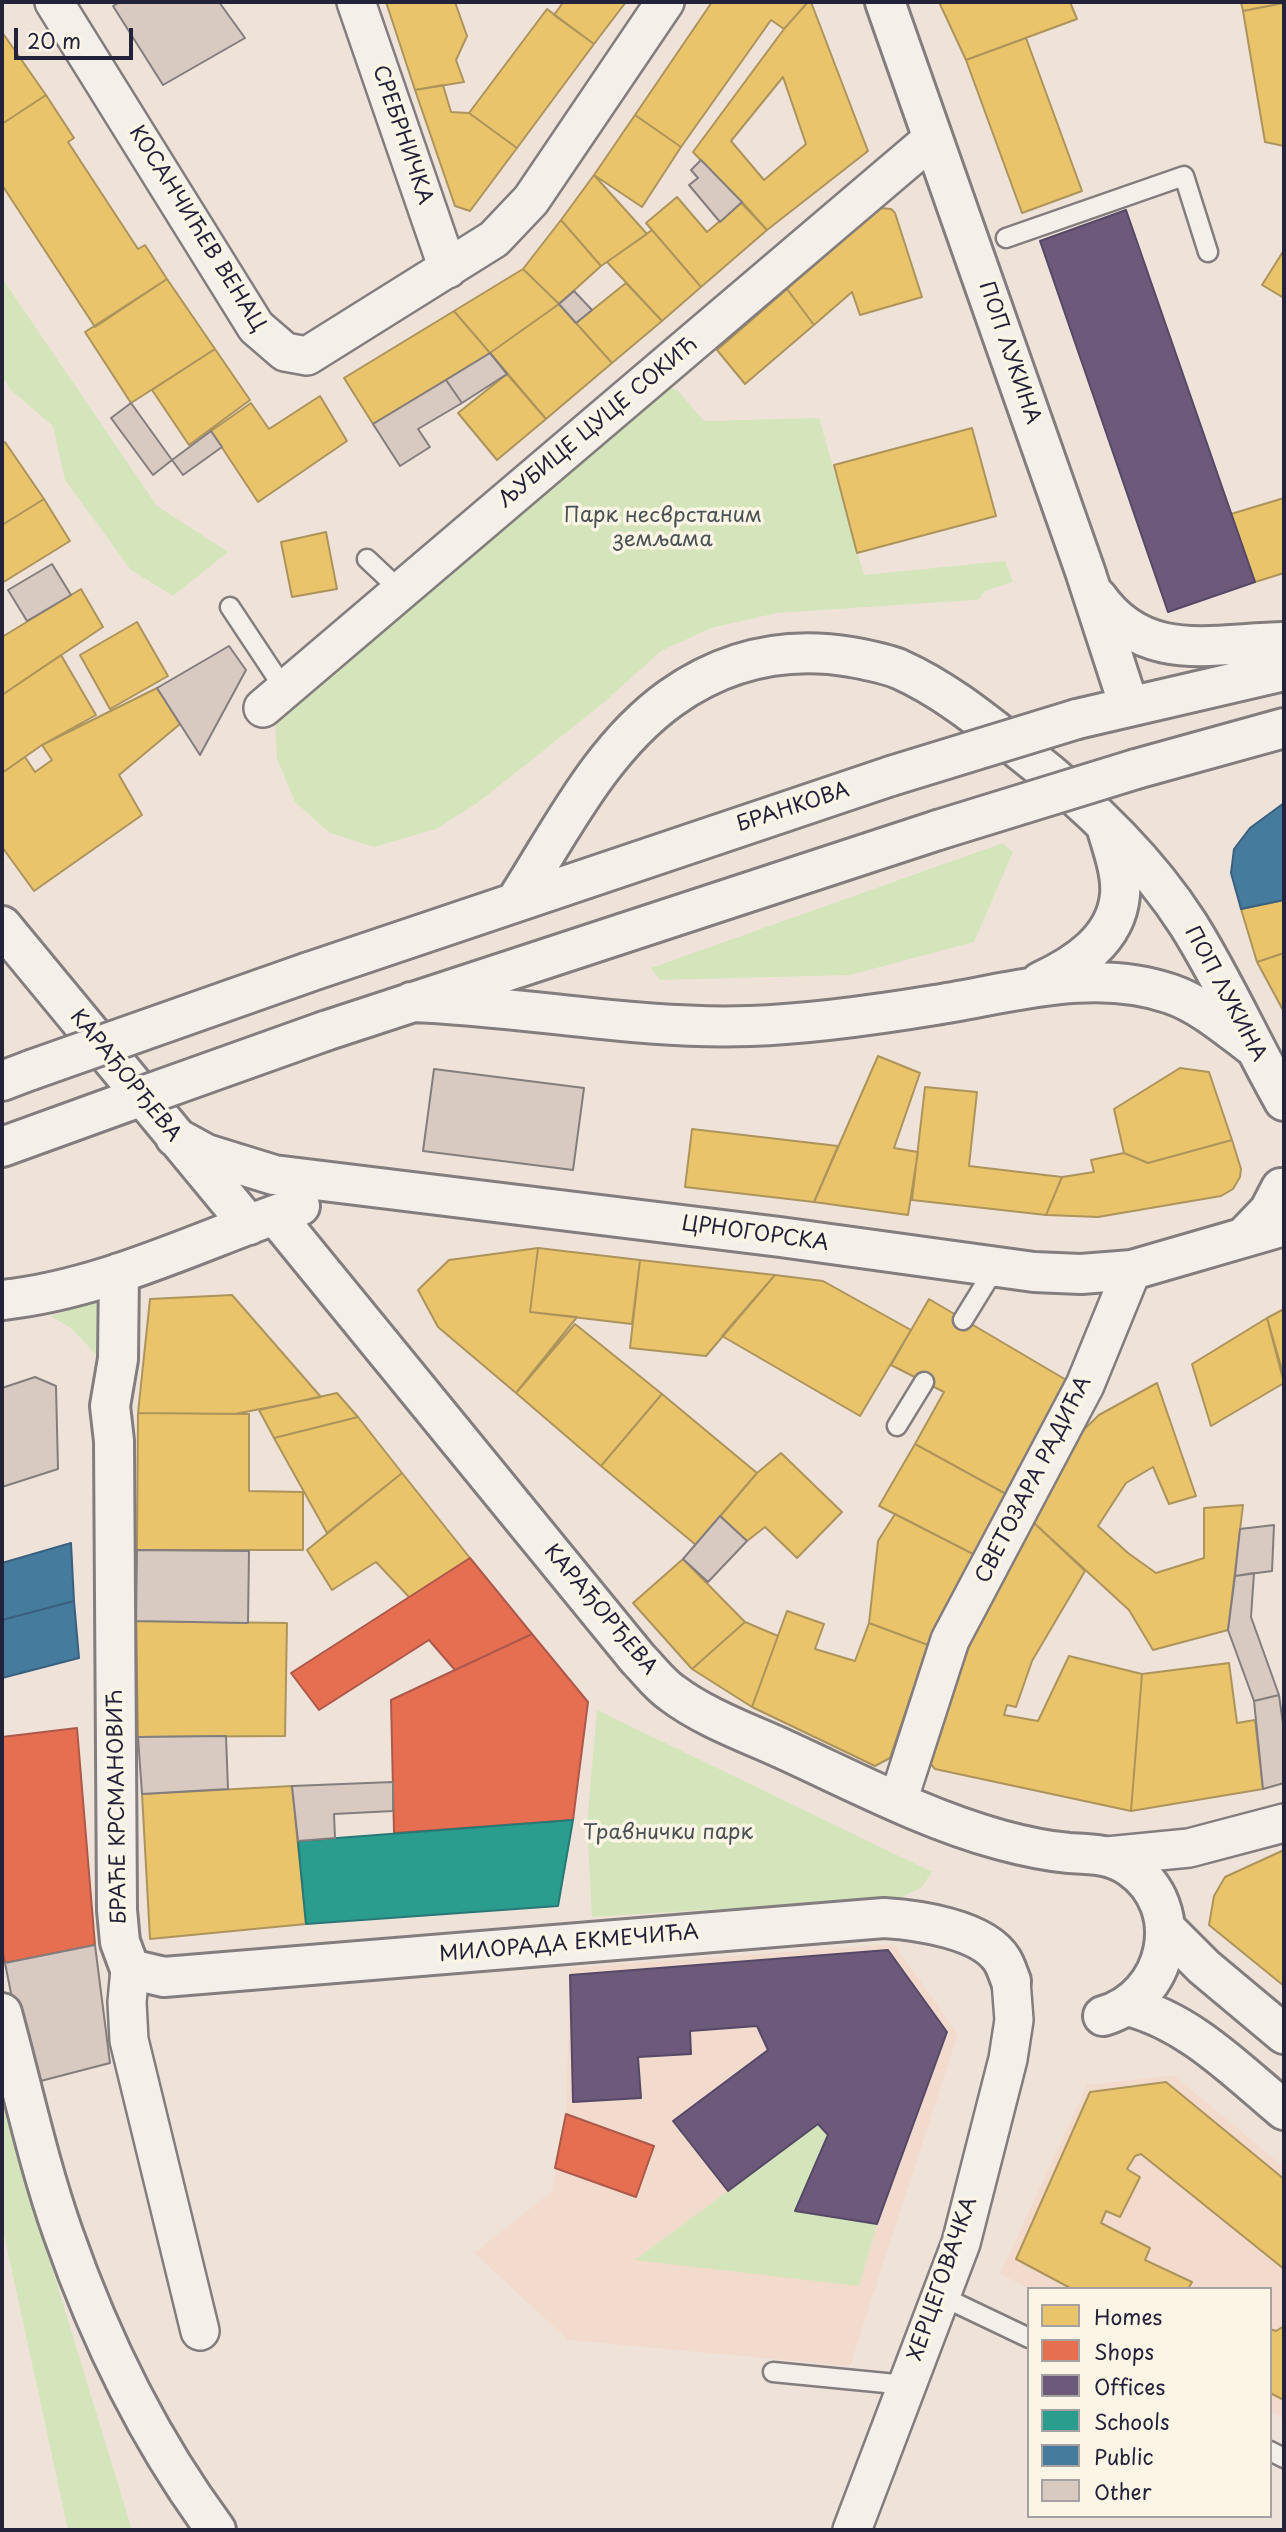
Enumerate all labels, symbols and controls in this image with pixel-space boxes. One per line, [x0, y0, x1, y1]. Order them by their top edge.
scale bar [18, 14, 136, 58]
text: 20 m [27, 24, 81, 56]
street label: СРЕБРНИЧКА [366, 62, 438, 208]
street label: КОСАНЧИЋЕВ ВЕНАЦ [123, 121, 271, 337]
street label: ПОП ЛУКИНА [973, 278, 1045, 428]
street label: ЉУБИЦЕ ЦУЦЕ СОКИЋ [493, 332, 703, 514]
park label: Парк несврстаним земљама [564, 503, 762, 553]
street label: БРАНКОВА [733, 778, 853, 838]
street label: ПОП ЛУКИНА [1179, 922, 1271, 1066]
street label: КАРАЂОРЂЕВА [64, 1005, 186, 1147]
street label: ЦРНОГОРСКА [680, 1211, 830, 1257]
street label: СВЕТОЗАРА РАДИЋА [971, 1372, 1097, 1588]
street label: КАРАЂОРЂЕВА [538, 1540, 662, 1680]
street label: БРАЋЕ КРСМАНОВИЋ [103, 1689, 133, 1925]
park label: Травнички парк [583, 1820, 753, 1846]
street label: МИЛОРАДА ЕКМЕЧИЋА [438, 1920, 700, 1968]
street label: ХЕРЦЕГОВАЧКА [903, 2194, 983, 2364]
legend [1027, 2287, 1272, 2518]
text: Homes [1094, 2300, 1162, 2332]
text: Shops [1094, 2335, 1154, 2367]
text: Offices [1094, 2370, 1165, 2402]
text: Schools [1094, 2405, 1170, 2437]
text: Public [1094, 2440, 1154, 2472]
text: Other [1094, 2475, 1152, 2507]

